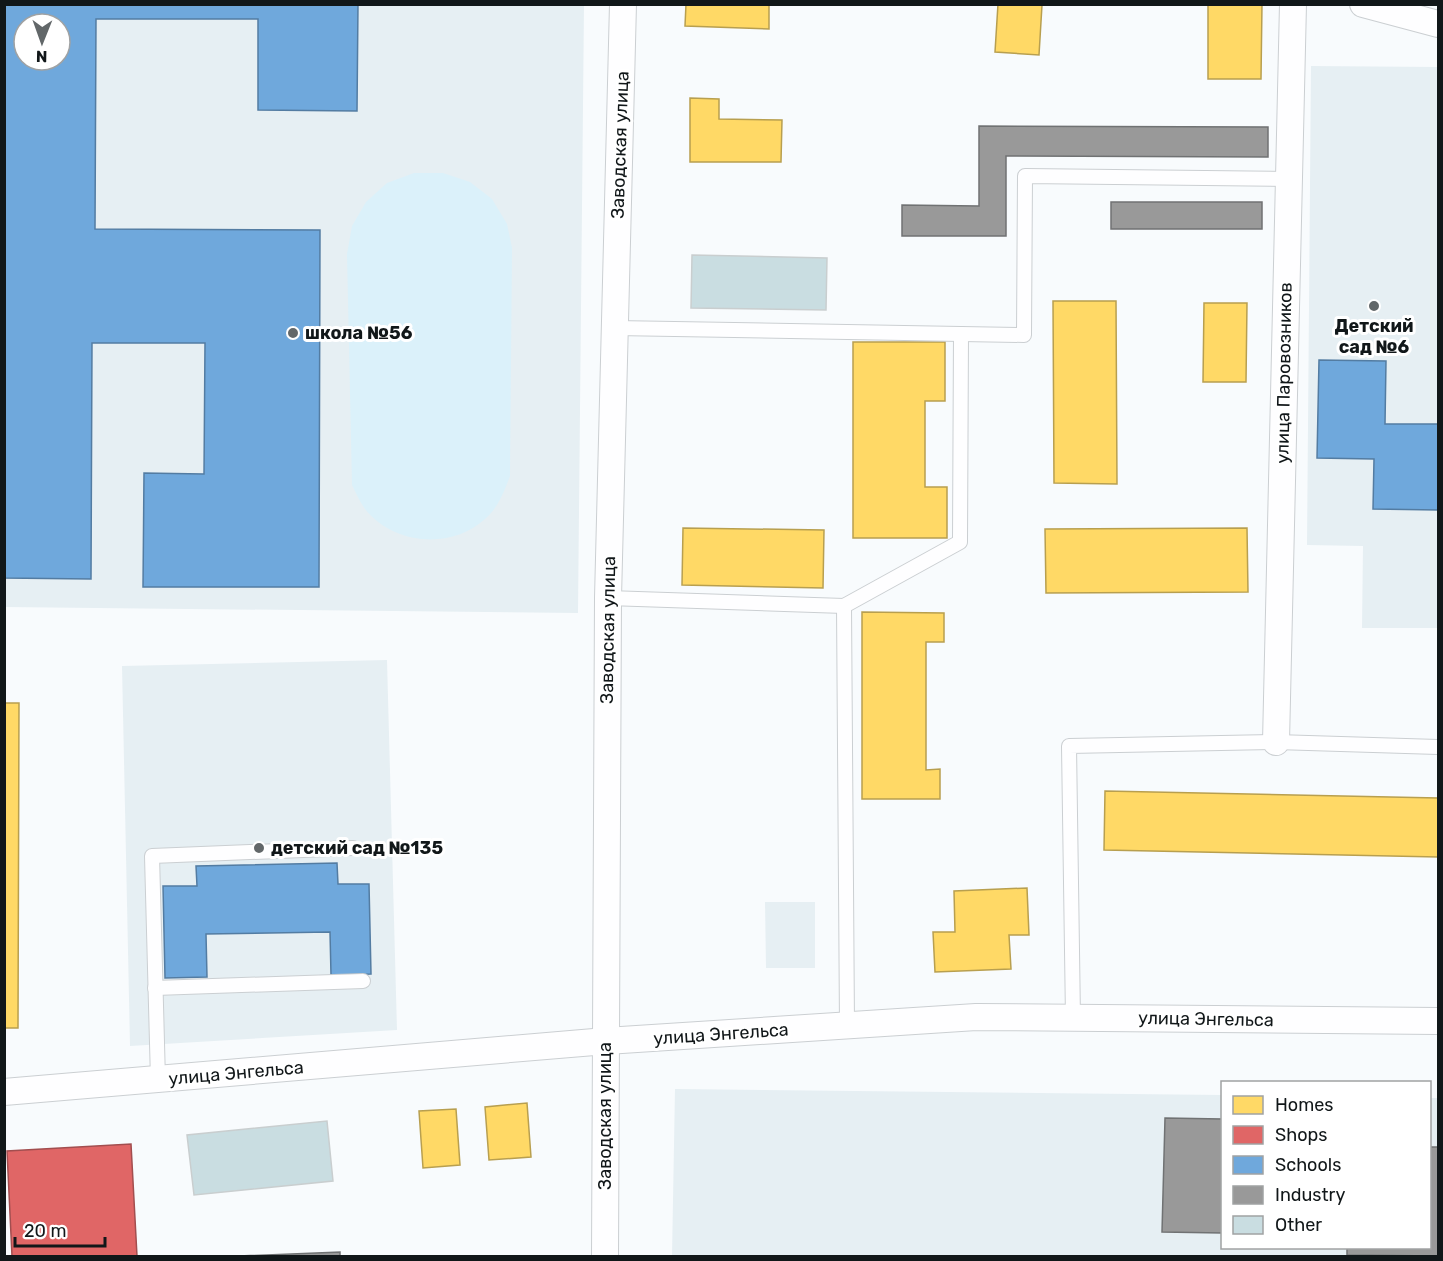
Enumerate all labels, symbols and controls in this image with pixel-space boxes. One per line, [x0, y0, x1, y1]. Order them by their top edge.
north arrow [12, 12, 72, 72]
text: N [36, 47, 48, 66]
street label: Заводская улица [606, 71, 634, 219]
street label: улица Паровозников [1271, 282, 1297, 464]
marker: Детский сад №6 [1367, 299, 1381, 313]
place label: Детский сад №6 [1334, 315, 1414, 358]
place label: школа №56 [305, 322, 413, 344]
marker: школа №56 [286, 326, 300, 340]
street label: Заводская улица [596, 556, 620, 704]
place label: детский сад №135 [271, 837, 443, 859]
marker: детский сад №135 [252, 841, 266, 855]
street label: улица Энгельса [1138, 1007, 1274, 1031]
street label: улица Энгельса [653, 1018, 789, 1050]
street label: Заводская улица [594, 1042, 616, 1190]
street label: улица Энгельса [168, 1056, 304, 1090]
legend [1221, 1081, 1431, 1249]
text: Homes [1275, 1094, 1333, 1116]
text: Shops [1275, 1124, 1327, 1146]
text: Schools [1275, 1154, 1341, 1176]
text: Industry [1275, 1184, 1345, 1206]
scale bar [15, 1210, 105, 1248]
text: Other [1275, 1214, 1322, 1236]
text: 20 m [24, 1220, 66, 1242]

